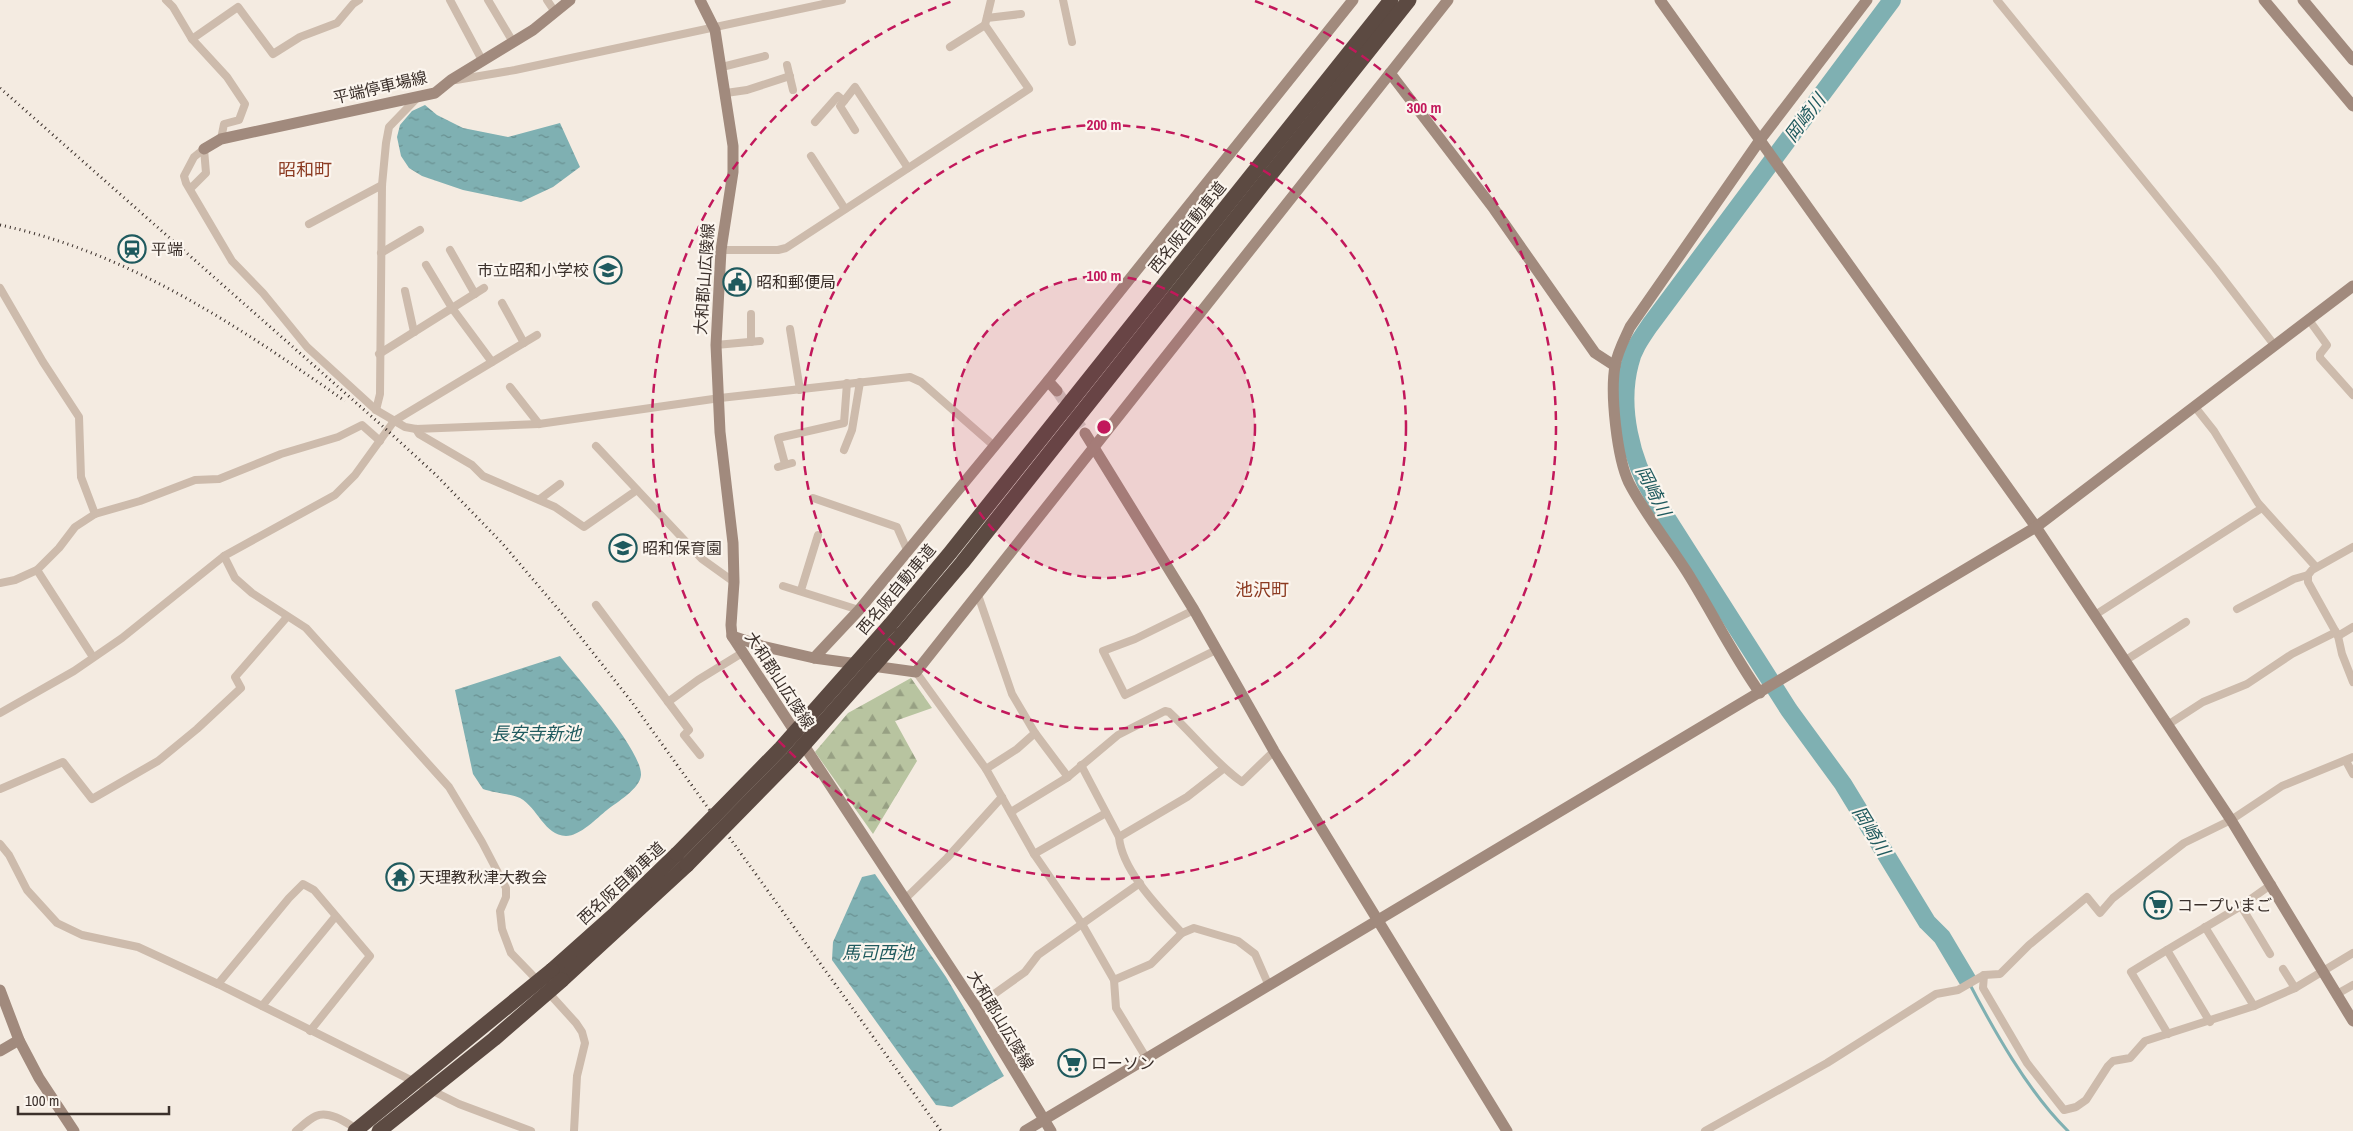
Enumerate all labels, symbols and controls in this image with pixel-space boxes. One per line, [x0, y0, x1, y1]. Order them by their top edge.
street label: 平端停車場線 [331, 65, 429, 109]
water label: 岡崎川 [1778, 87, 1832, 147]
text: 300 m [1407, 97, 1441, 118]
text: 200 m [1087, 114, 1121, 135]
district label: 昭和町 [278, 157, 332, 182]
street label: 西名阪自動車道 [1143, 177, 1231, 277]
street label: 大和郡山広陵線 [689, 222, 719, 336]
station icon: 平端 [117, 234, 147, 264]
place label: 平端 [151, 238, 183, 260]
school or university icon: 市立昭和小学校 [593, 255, 623, 285]
place label: 市立昭和小学校 [477, 259, 589, 281]
text: 100 m [1087, 265, 1121, 286]
public building icon: 昭和郵便局 [722, 267, 752, 297]
place label: 昭和郵便局 [756, 271, 836, 293]
centre of rings [1095, 418, 1113, 436]
water label: 岡崎川 [1630, 461, 1678, 522]
school or university icon: 昭和保育園 [608, 533, 638, 563]
place label: 昭和保育園 [642, 537, 722, 559]
street label: 西名阪自動車道 [852, 539, 940, 639]
district label: 池沢町 [1235, 577, 1289, 602]
street label: 大和郡山広陵線 [740, 627, 820, 733]
water label: 長安寺新池 [491, 721, 583, 746]
water label: 岡崎川 [1847, 801, 1897, 862]
street label: 西名阪自動車道 [573, 837, 669, 929]
temple icon: 天理教秋津大教会 [385, 862, 415, 892]
place label: 天理教秋津大教会 [419, 866, 547, 888]
supermarket icon: コープいまご [2143, 890, 2173, 920]
place label: コープいまご [2177, 894, 2272, 916]
water label: 馬司西池 [842, 940, 916, 965]
street label: 大和郡山広陵線 [963, 966, 1039, 1074]
supermarket icon: ローソン [1057, 1048, 1087, 1078]
place label: ローソン [1091, 1052, 1155, 1074]
scale bar [18, 1084, 169, 1116]
text: 100 m [25, 1090, 59, 1111]

